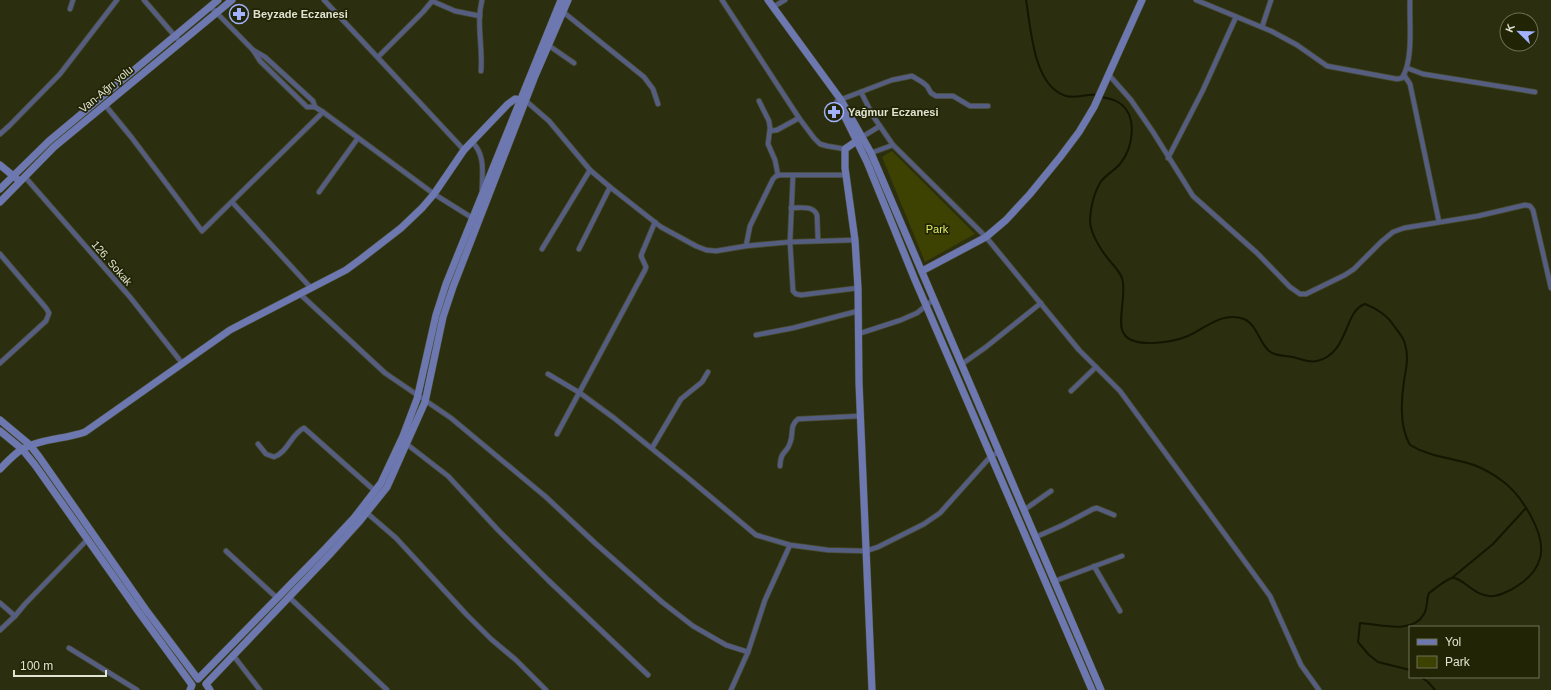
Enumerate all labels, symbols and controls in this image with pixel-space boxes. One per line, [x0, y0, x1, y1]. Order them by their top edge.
pharmacy icon: Beyzade Eczanesi [228, 3, 250, 25]
place label: Beyzade Eczanesi [253, 8, 348, 20]
north arrow [1499, 12, 1539, 52]
text: K [1503, 22, 1517, 34]
street label: Van-Ağrı yolu [77, 63, 135, 115]
pharmacy icon: Yağmur Eczanesi [823, 101, 845, 123]
place label: Yağmur Eczanesi [848, 106, 939, 118]
park label: Park [926, 223, 949, 235]
street label: 126. Sokak [89, 238, 135, 288]
legend [1409, 626, 1539, 678]
text: Yol [1445, 635, 1461, 649]
scale bar [14, 652, 106, 678]
text: Park [1445, 655, 1471, 669]
text: 100 m [20, 659, 53, 673]

